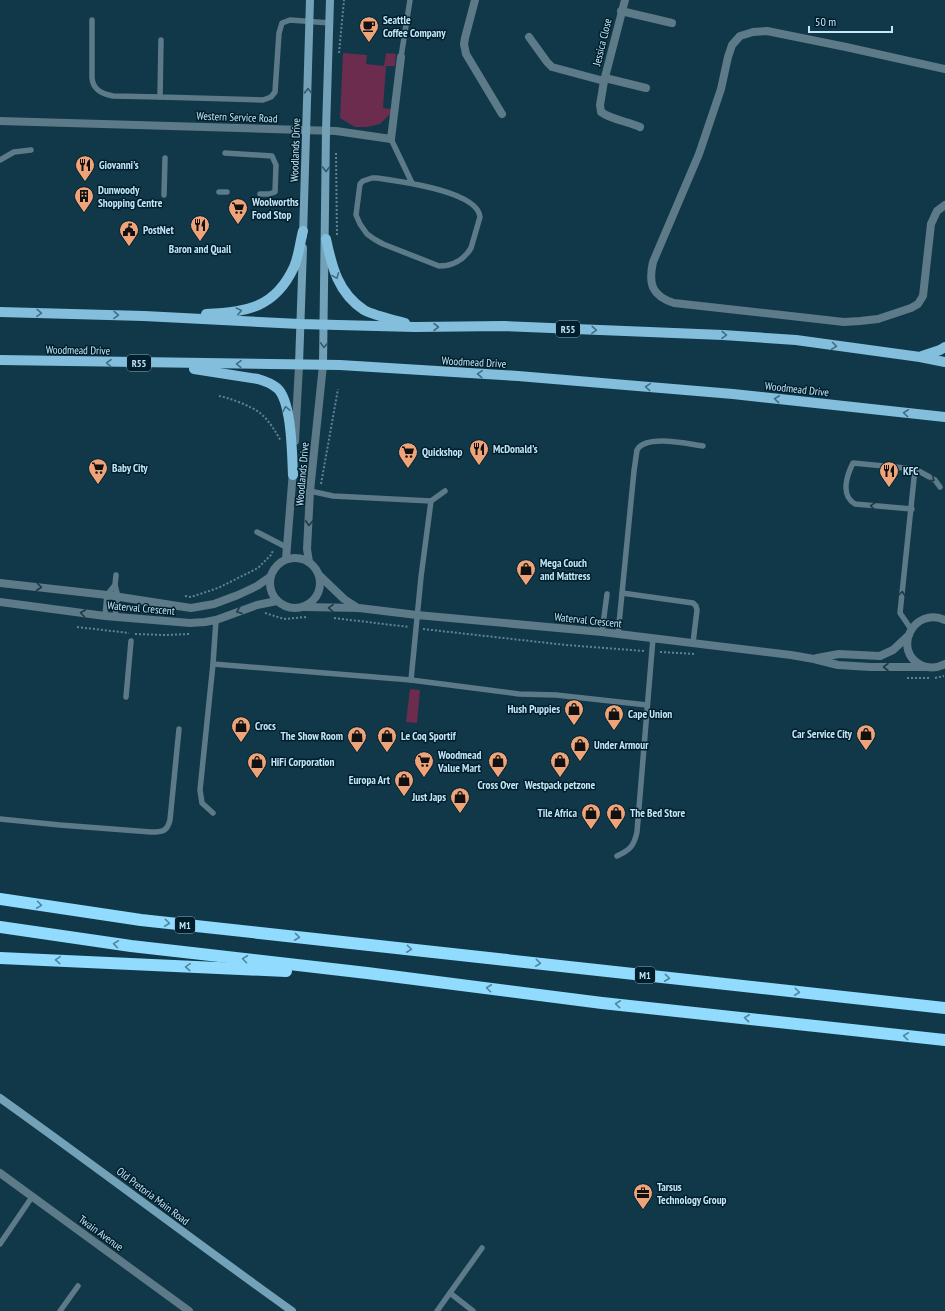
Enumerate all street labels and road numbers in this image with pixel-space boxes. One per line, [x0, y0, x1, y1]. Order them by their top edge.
street label: Jessica Close [589, 16, 615, 68]
street label: Western Service Road [196, 109, 278, 125]
street label: Woodlands Drive [287, 117, 303, 182]
road number: R55 [556, 321, 580, 337]
street label: Woodmead Drive [46, 342, 111, 358]
street label: Woodmead Drive [441, 353, 507, 371]
road number: R55 [127, 355, 151, 371]
street label: Woodmead Drive [764, 379, 830, 399]
street label: Woodlands Drive [292, 441, 312, 506]
street label: Waterval Crescent [107, 598, 175, 618]
street label: Waterval Crescent [554, 609, 622, 631]
road number: M1 [175, 917, 195, 933]
road number: M1 [635, 967, 655, 983]
street label: Old Pretoria Main Road [114, 1164, 192, 1228]
street label: Twain Avenue [76, 1212, 126, 1254]

